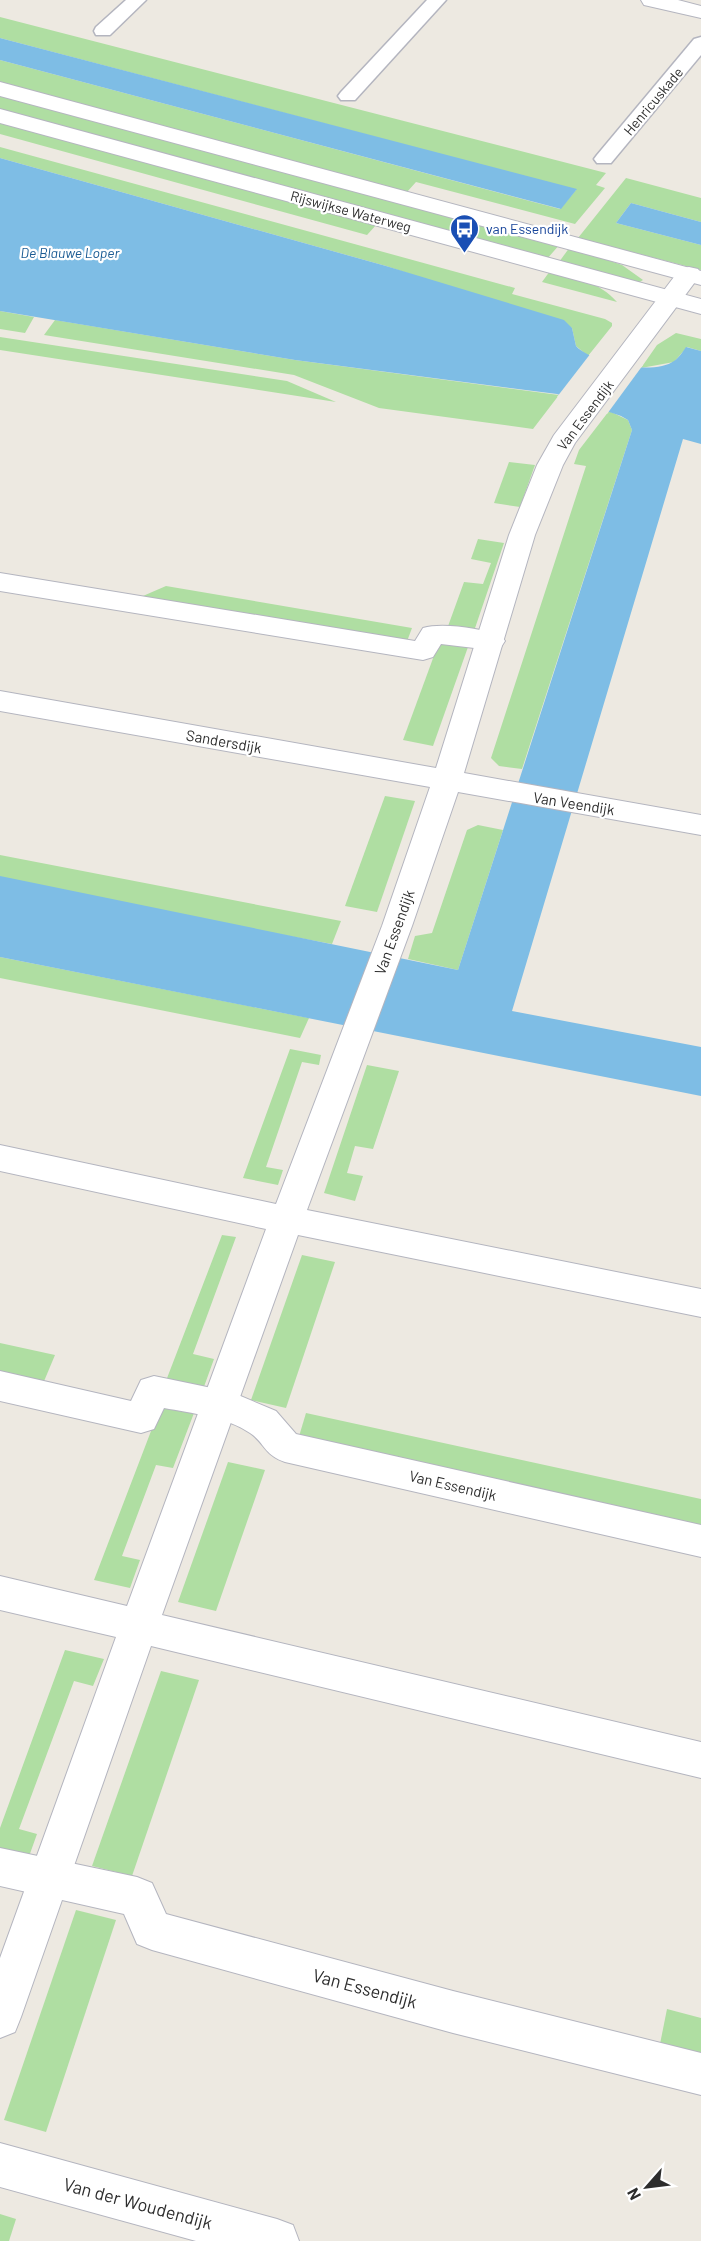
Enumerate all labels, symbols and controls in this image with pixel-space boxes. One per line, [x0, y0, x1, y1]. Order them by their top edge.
street label: Henricuskade [620, 64, 686, 138]
street label: Rijswijkse Waterweg [289, 187, 413, 235]
bus stop icon: van Essendijk [449, 212, 481, 254]
place label: van Essendijk [486, 220, 568, 237]
water label: De Blauwe Loper [21, 244, 120, 261]
street label: Van Essendijk [553, 377, 617, 453]
street label: Sandersdijk [185, 726, 264, 757]
street label: Van Veendijk [532, 788, 616, 818]
street label: Van Essendijk [370, 886, 418, 977]
street label: Van Essendijk [407, 1466, 499, 1504]
street label: Van Essendijk [310, 1964, 420, 2012]
north arrow [617, 2157, 677, 2217]
street label: Van der Woudendijk [61, 2173, 215, 2233]
text: N [622, 2185, 644, 2203]

